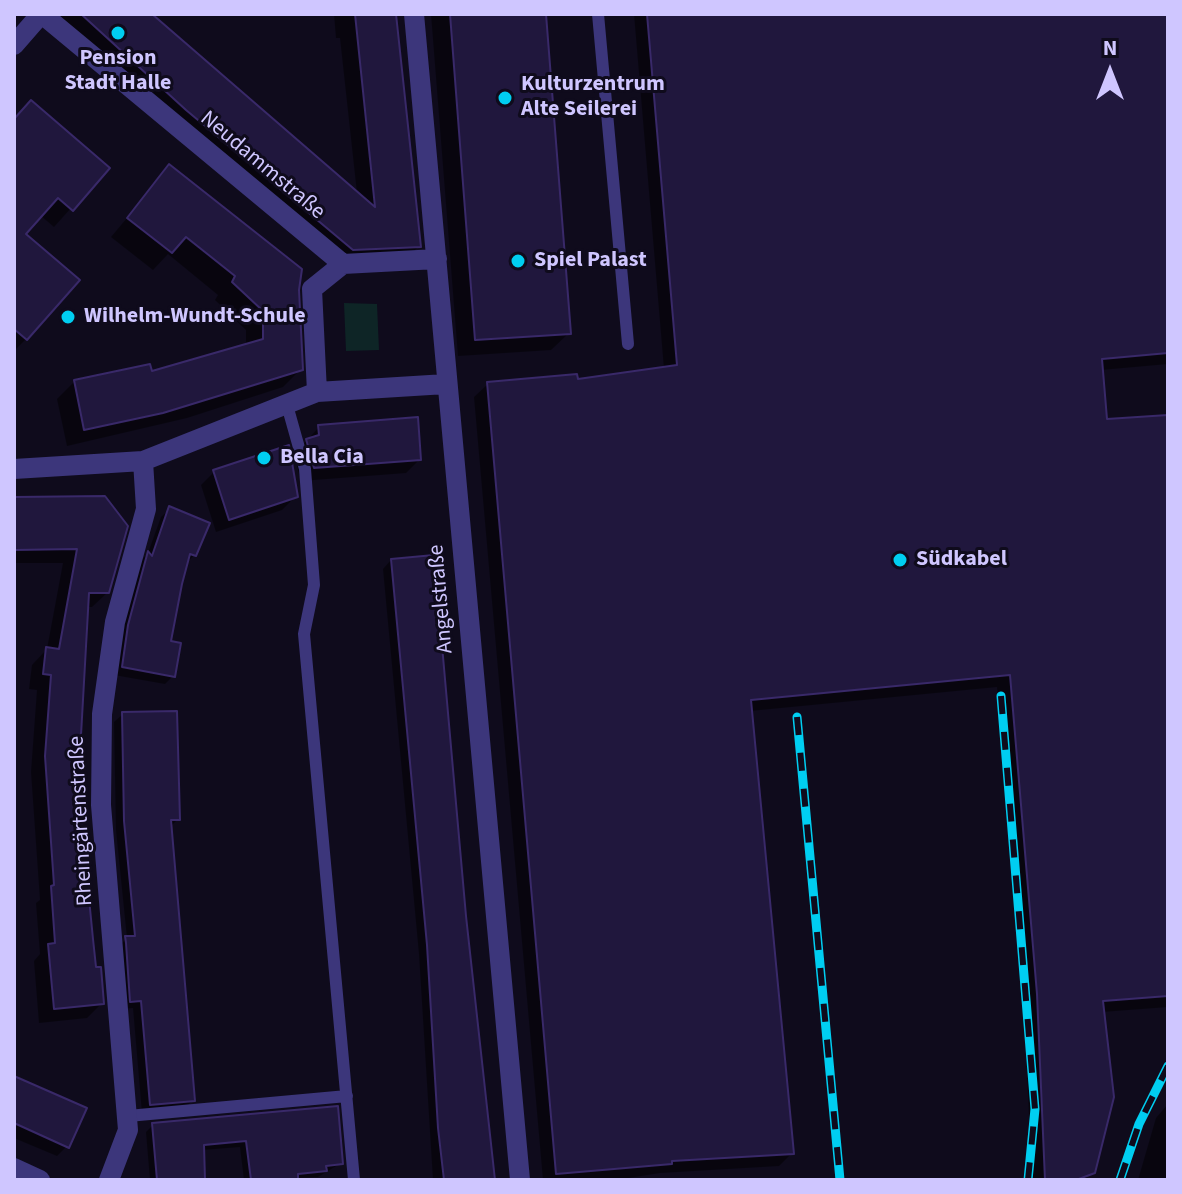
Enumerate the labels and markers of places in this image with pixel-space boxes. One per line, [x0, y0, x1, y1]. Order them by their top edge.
marker: Pension Stadt Halle [109, 24, 127, 42]
place label: Pension Stadt Halle [64, 46, 172, 98]
place label: Kulturzentrum Alte Seilerei [521, 72, 665, 124]
marker: Kulturzentrum Alte Seilerei [496, 89, 514, 107]
place label: Spiel Palast [534, 248, 647, 274]
marker: Spiel Palast [509, 252, 527, 270]
place label: Wilhelm-Wundt-Schule [84, 304, 306, 330]
marker: Wilhelm-Wundt-Schule [59, 308, 77, 326]
place label: Bella Cia [280, 445, 364, 471]
marker: Bella Cia [255, 449, 273, 467]
place label: Südkabel [916, 547, 1007, 573]
marker: Südkabel [891, 551, 909, 569]

